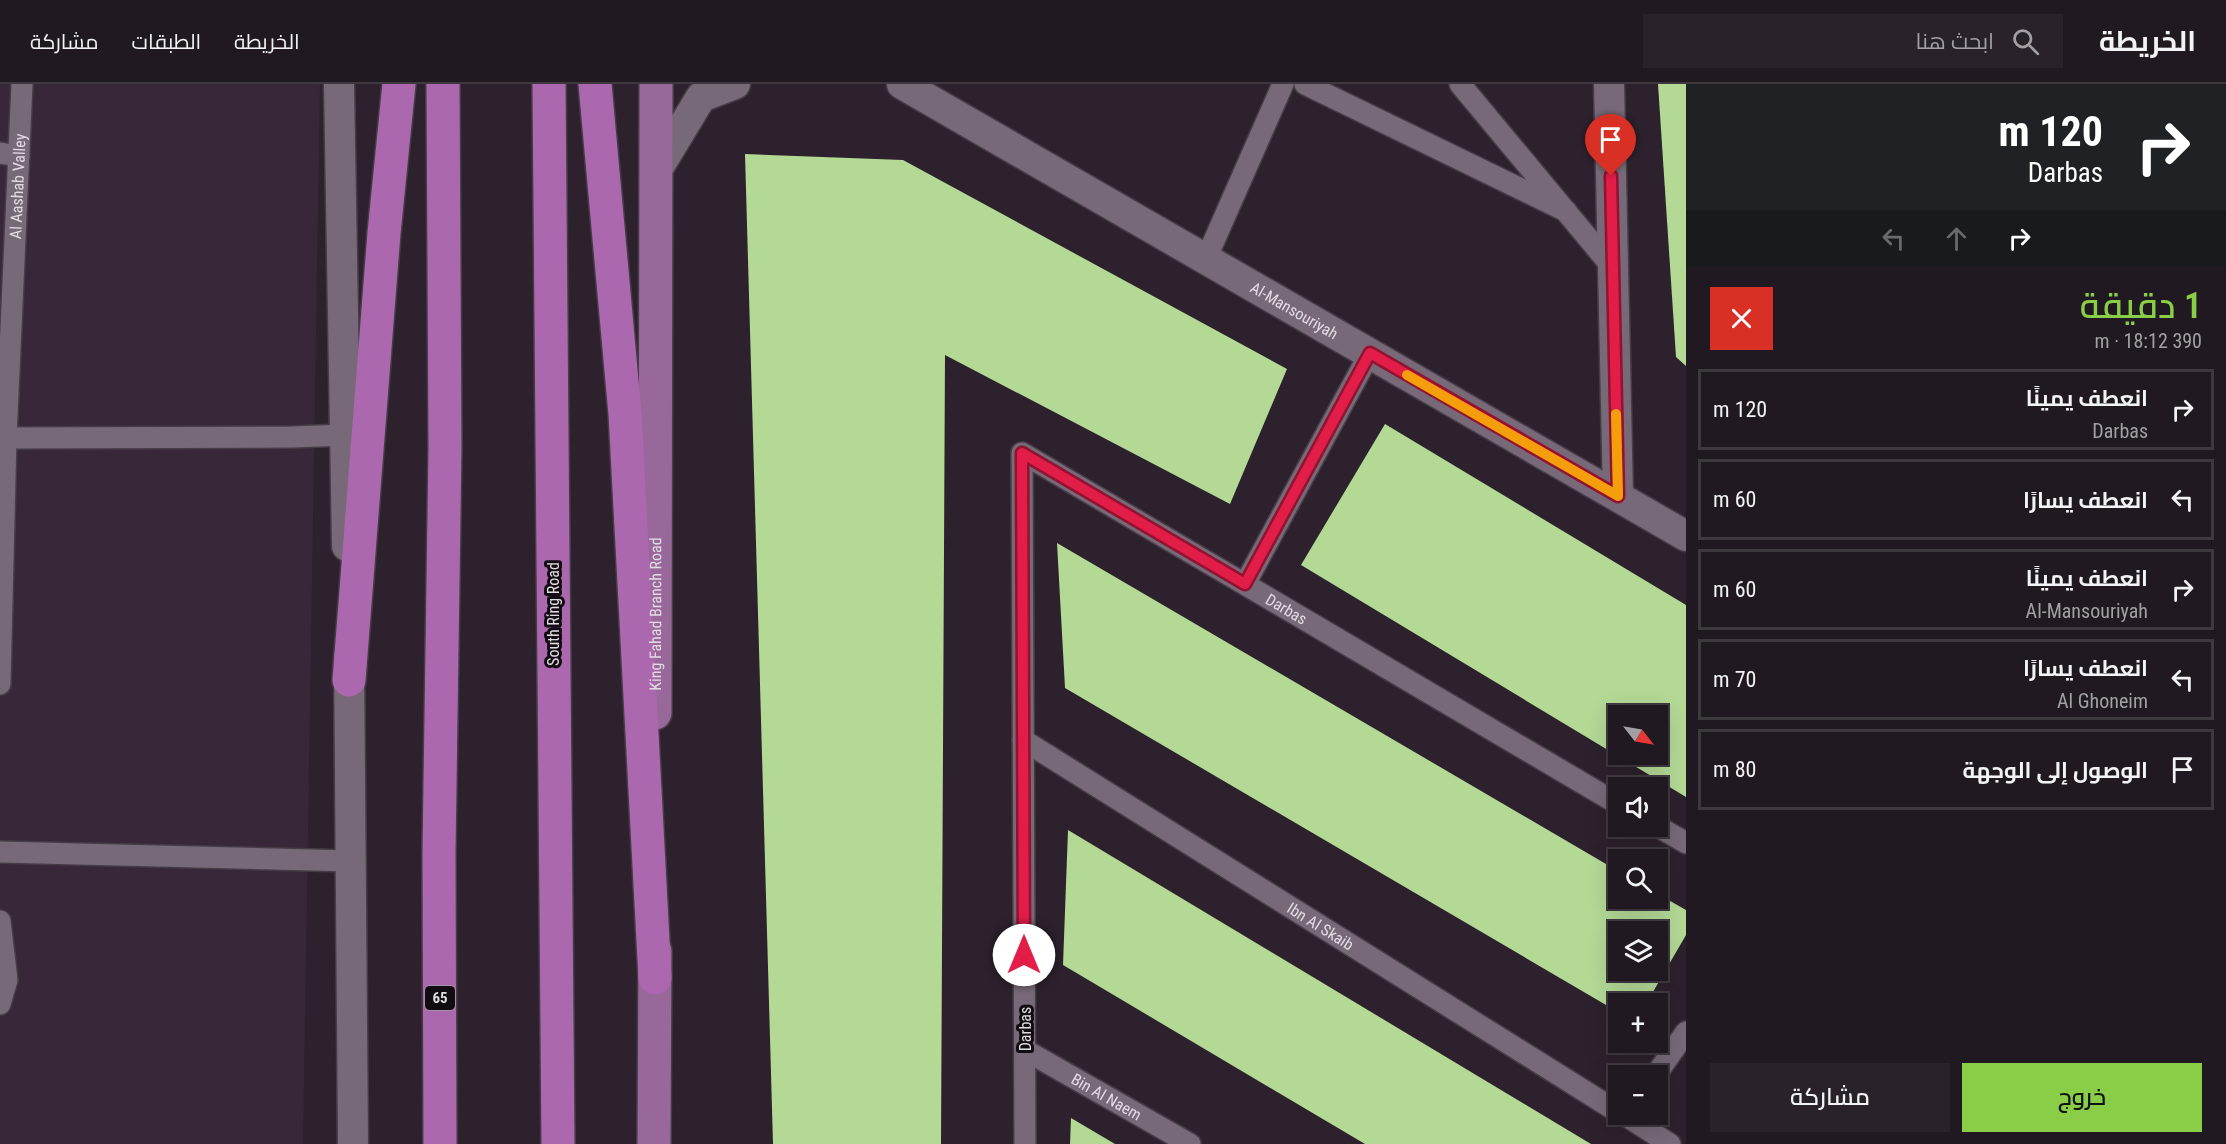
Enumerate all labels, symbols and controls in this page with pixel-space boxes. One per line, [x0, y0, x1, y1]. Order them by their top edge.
search box [1643, 14, 2063, 68]
icon: search [2009, 25, 2042, 58]
text: الخريطة [2099, 25, 2196, 58]
text: ابحث هنا [1915, 29, 1994, 54]
text: مشاركة [30, 30, 99, 54]
text: الطبقات [132, 30, 201, 54]
text: الخريطة [234, 30, 300, 54]
text: 120 m [1998, 107, 2103, 156]
icon: right [2124, 108, 2202, 186]
pin [1585, 114, 1636, 176]
icon: arrive [1594, 123, 1627, 156]
street label: Al Aashab Valley [6, 133, 30, 239]
text: Darbas [2028, 157, 2103, 189]
icon: left [1877, 222, 1910, 255]
icon: ahead [1940, 222, 1973, 255]
icon: right [2003, 222, 2036, 255]
street label: Al-Mansouriyah [1247, 278, 1341, 343]
text: 1 دقيقة [2080, 285, 2202, 327]
button: close [1710, 287, 1773, 350]
text: 390 m · 18:12 [2095, 329, 2202, 353]
text: انعطف يمينًا [2026, 386, 2148, 411]
icon: right [2166, 393, 2199, 426]
text: 120 m [1713, 397, 1767, 422]
text: Darbas [2092, 419, 2148, 443]
icon: left [2166, 483, 2199, 516]
text: 60 m [1713, 487, 1756, 512]
text: انعطف يسارًا [2023, 488, 2148, 513]
street label: King Fahad Branch Road [646, 537, 665, 691]
street label: South Ring Road [544, 562, 563, 666]
text: انعطف يمينًا [2026, 566, 2148, 591]
icon: right [2166, 573, 2199, 606]
text: 60 m [1713, 577, 1756, 602]
street label: Darbas [1262, 590, 1310, 629]
text: Al-Mansouriyah [2026, 599, 2148, 623]
text: انعطف يسارًا [2023, 656, 2148, 681]
icon: left [2166, 663, 2199, 696]
text: 70 m [1713, 667, 1756, 692]
text: Al Ghoneim [2057, 689, 2148, 713]
north arrow [1608, 705, 1668, 765]
map controls [1608, 705, 1668, 1125]
icon: arrive [2166, 753, 2199, 786]
text: 80 m [1713, 757, 1756, 782]
text: الوصول إلى الوجهة [1963, 758, 2148, 783]
button: sound [1608, 777, 1668, 837]
button: search [1608, 849, 1668, 909]
street label: Ibn Al Skaib [1284, 899, 1357, 954]
button: layers [1608, 921, 1668, 981]
position arrow [992, 923, 1056, 987]
road number: 65 [425, 986, 455, 1010]
button: + [1608, 993, 1668, 1053]
street label: Darbas [1016, 1007, 1035, 1051]
button: مشاركة [1710, 1063, 1950, 1132]
button: خروج [1962, 1063, 2202, 1132]
button: − [1608, 1065, 1668, 1125]
street label: Bin Al Naem [1068, 1070, 1145, 1124]

